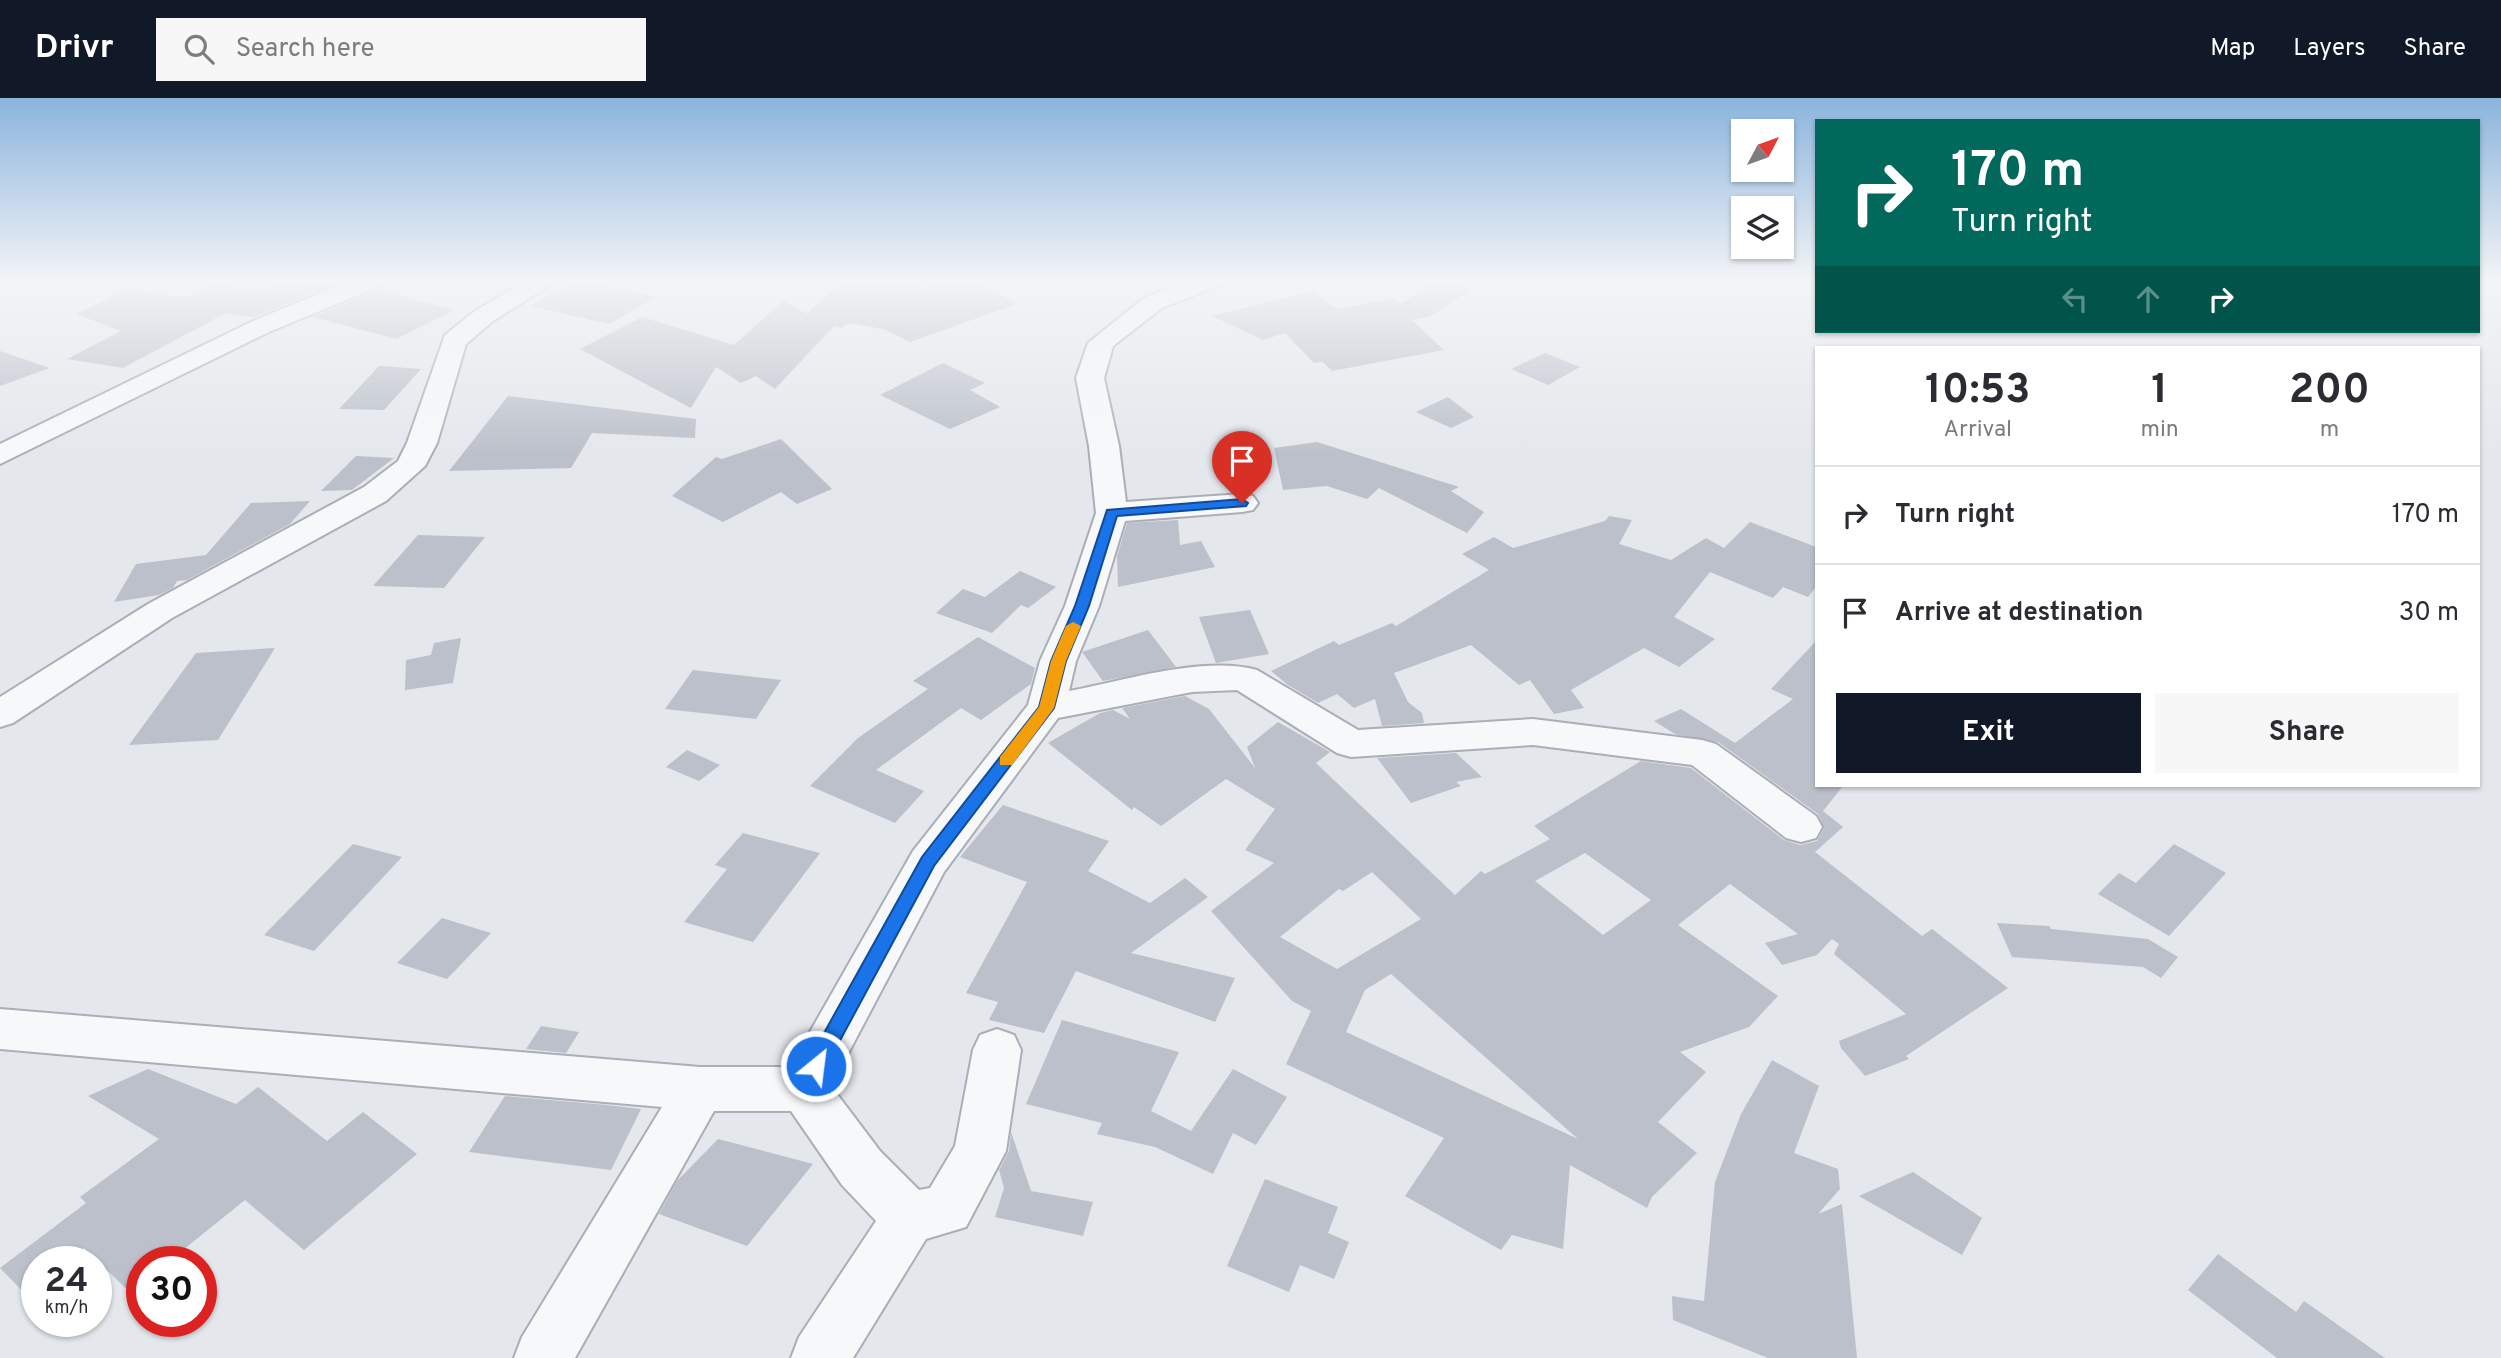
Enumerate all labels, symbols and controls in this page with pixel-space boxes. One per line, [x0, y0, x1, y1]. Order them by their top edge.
search box [156, 18, 646, 81]
text: Drivr [35, 28, 114, 70]
icon: search [180, 30, 218, 68]
text: Search here [236, 33, 375, 66]
text: Map [2210, 34, 2255, 64]
text: Layers [2293, 34, 2365, 64]
text: Share [2403, 34, 2466, 64]
north arrow [1731, 119, 1794, 182]
map controls [1731, 119, 1794, 259]
text: 170 m [1951, 142, 2084, 204]
icon: right [1836, 147, 1927, 238]
button: layers [1731, 196, 1794, 259]
text: Turn right [1951, 203, 2093, 243]
icon: left [2056, 280, 2094, 318]
icon: ahead [2129, 280, 2167, 318]
icon: right [2202, 280, 2240, 318]
text: 10:53 [1925, 365, 2031, 418]
text: 1 [2151, 365, 2168, 418]
text: 200 [2289, 365, 2370, 418]
text: Arrival [1943, 416, 2012, 445]
text: min [2141, 416, 2179, 445]
text: m [2320, 416, 2339, 445]
pin [1212, 431, 1272, 503]
icon: arrive [1223, 442, 1261, 480]
icon: right [1836, 496, 1874, 534]
text: Turn right [1895, 499, 2015, 532]
text: 170 m [2392, 499, 2459, 532]
icon: arrive [1836, 594, 1874, 632]
text: Arrive at destination [1895, 597, 2143, 630]
text: 30 m [2399, 597, 2459, 630]
button: Exit [1836, 693, 2141, 773]
button: Share [2155, 693, 2459, 773]
position arrow [779, 1029, 853, 1103]
speed limit sign: 30 [126, 1246, 217, 1337]
text: 24 [45, 1260, 88, 1304]
text: km/h [45, 1297, 88, 1320]

